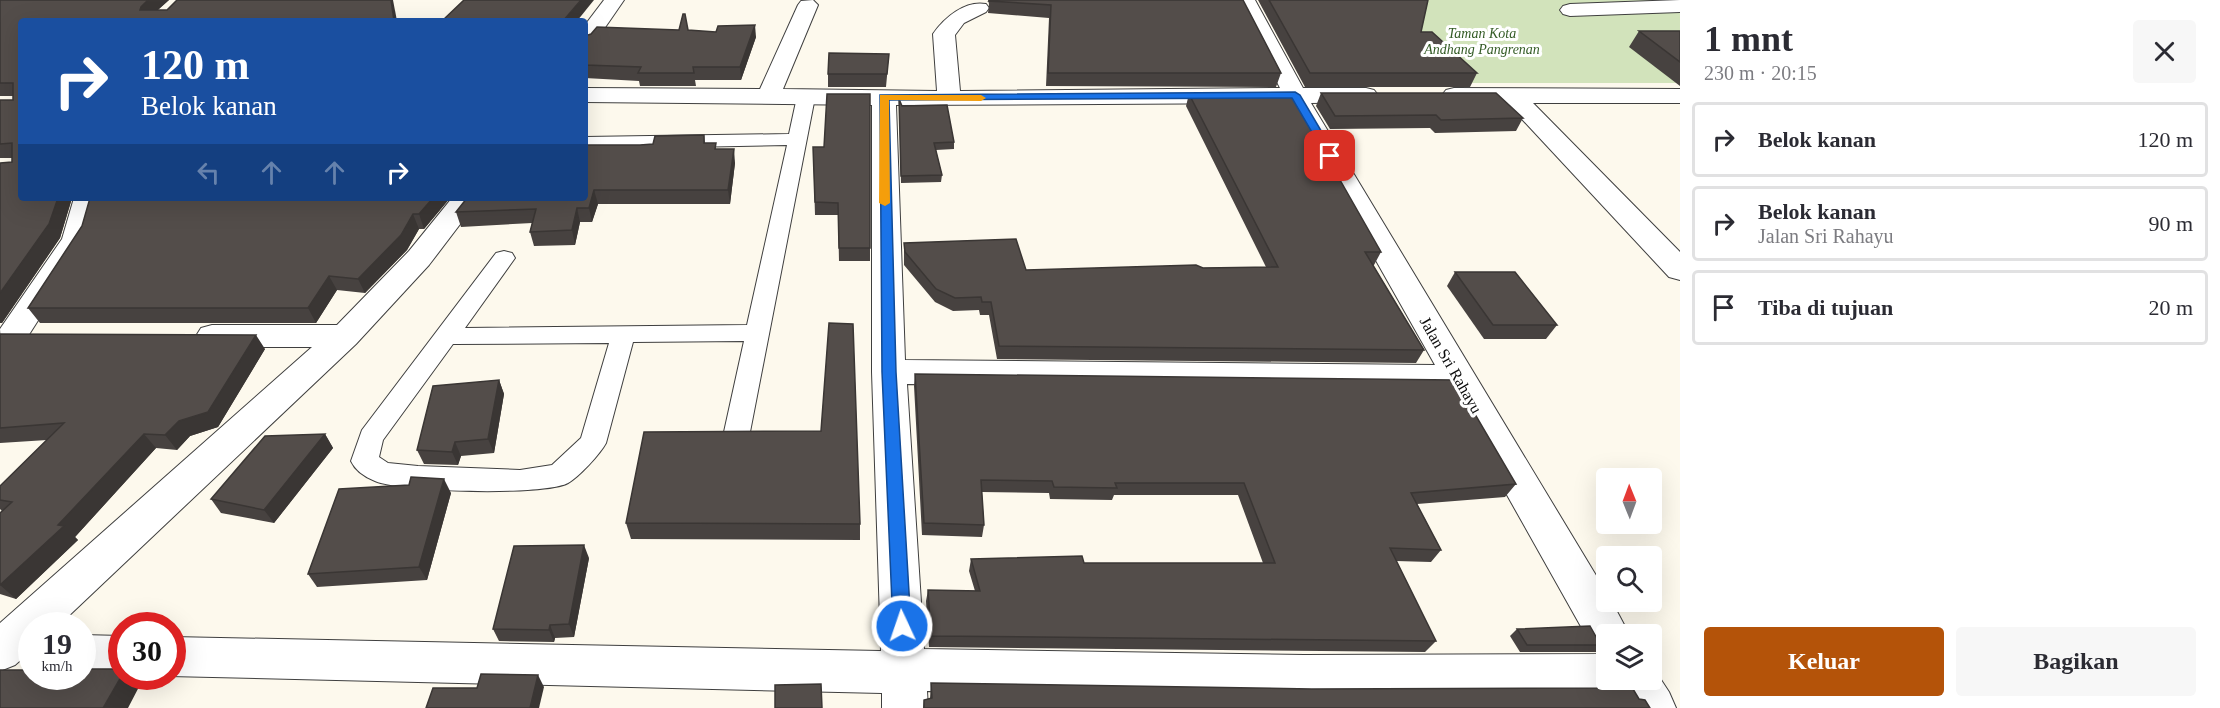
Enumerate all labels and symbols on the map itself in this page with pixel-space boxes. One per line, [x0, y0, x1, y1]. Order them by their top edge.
park label: Taman Kota Andhang Pangrenan [1423, 26, 1540, 57]
pin [1304, 130, 1355, 181]
street label: Jalan Sri Rahayu [1416, 314, 1485, 417]
north arrow [1596, 468, 1662, 534]
position arrow [870, 594, 934, 658]
speed limit sign: 30 [108, 612, 186, 690]

